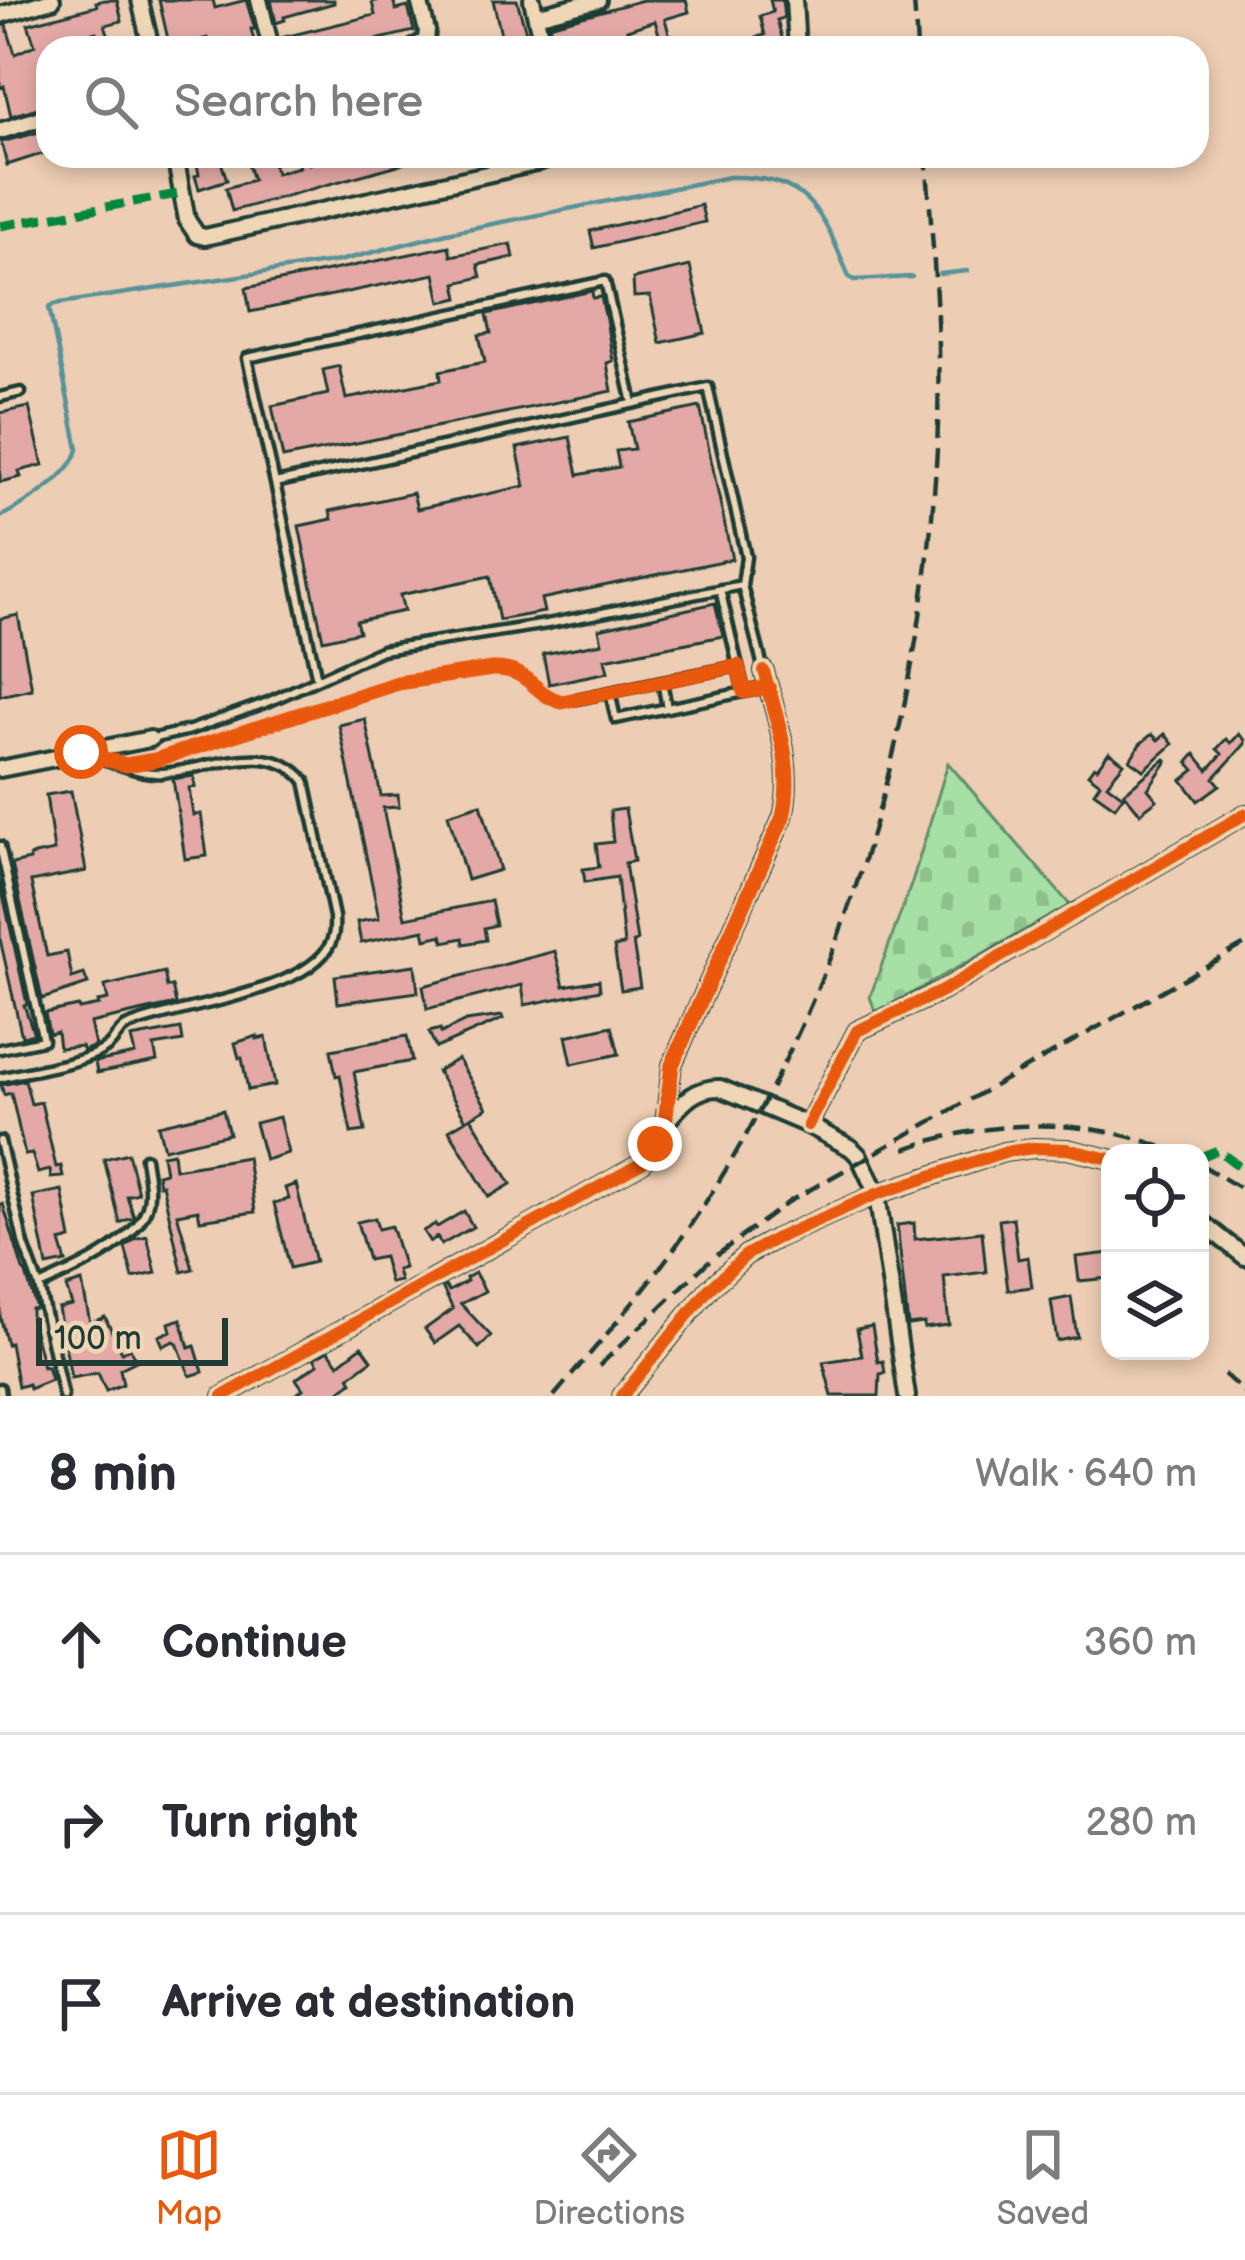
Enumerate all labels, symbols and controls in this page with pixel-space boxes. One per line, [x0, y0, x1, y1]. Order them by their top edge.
search box [36, 36, 1209, 168]
icon: search [78, 69, 144, 135]
text: Search here [174, 75, 423, 130]
route start [54, 725, 108, 779]
route end [628, 1117, 682, 1171]
map controls [1101, 1144, 1209, 1360]
button: locate [1101, 1144, 1209, 1252]
button: layers [1101, 1252, 1209, 1360]
scale bar [36, 1312, 228, 1365]
text: 100 m [54, 1319, 142, 1359]
text: 8 min [48, 1444, 177, 1505]
text: Walk · 640 m [975, 1451, 1197, 1498]
icon: ahead [48, 1611, 114, 1677]
text: Continue [162, 1616, 347, 1671]
text: 360 m [1083, 1620, 1197, 1667]
icon: right [48, 1791, 114, 1857]
text: Turn right [162, 1796, 358, 1851]
text: 280 m [1086, 1800, 1197, 1847]
icon: arrive [48, 1971, 114, 2037]
text: Arrive at destination [162, 1976, 575, 2031]
tab: Map [156, 2122, 222, 2234]
tab: Directions [533, 2122, 685, 2234]
tab: Saved [997, 2122, 1089, 2234]

